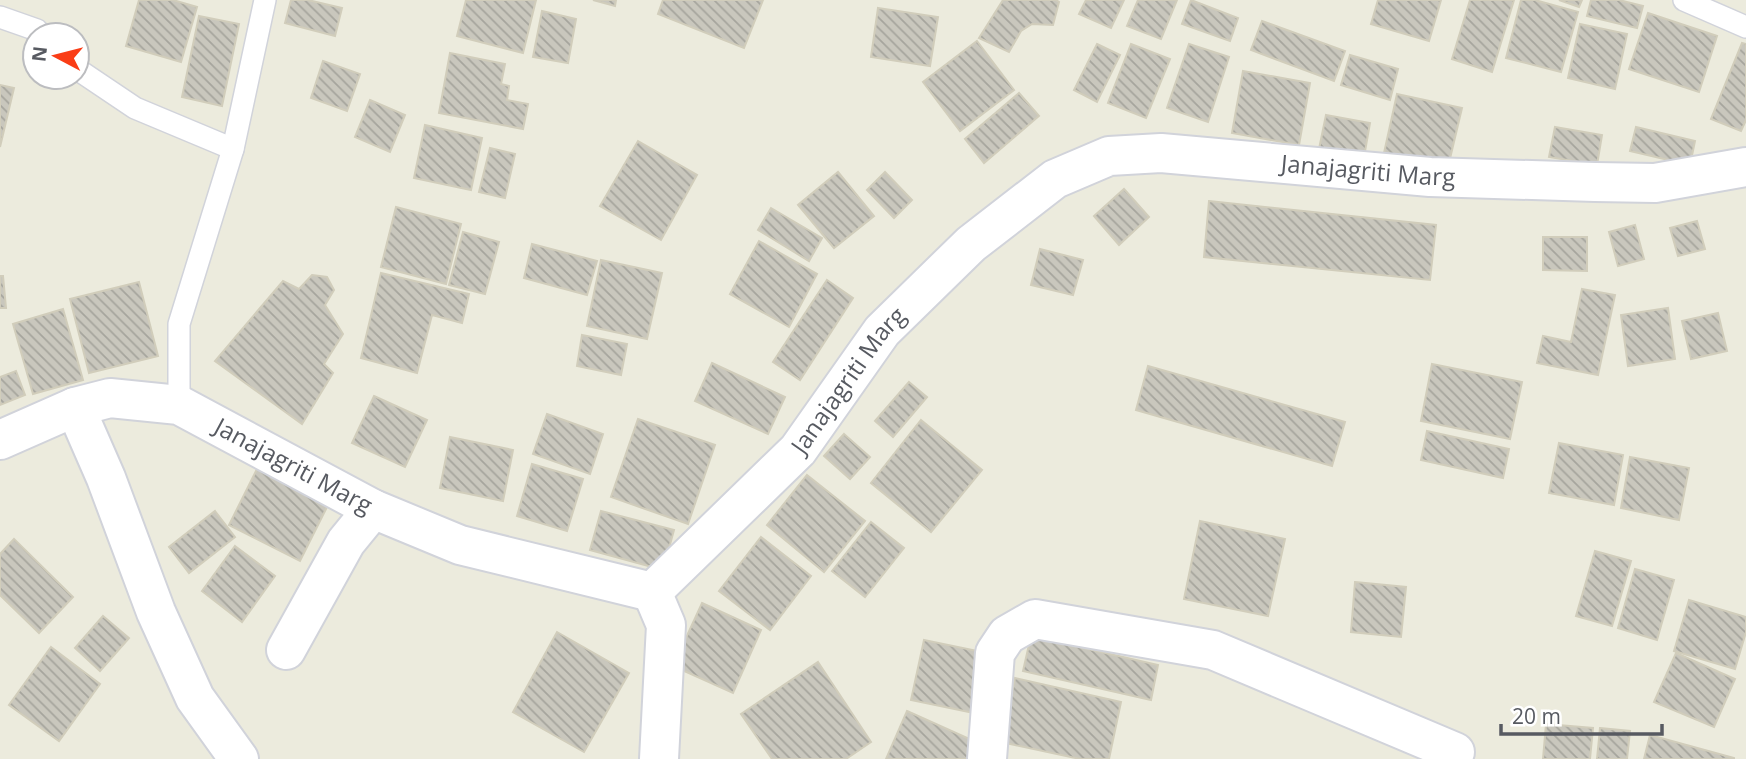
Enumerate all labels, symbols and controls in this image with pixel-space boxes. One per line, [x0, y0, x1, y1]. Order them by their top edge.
north arrow [21, 21, 91, 91]
text: N [25, 45, 53, 63]
street label: Janajagriti Marg [1278, 146, 1456, 193]
street label: Janajagriti Marg [781, 299, 912, 461]
street label: Janajagriti Marg [207, 408, 379, 521]
scale bar [1501, 692, 1662, 736]
text: 20 m [1512, 702, 1561, 730]

